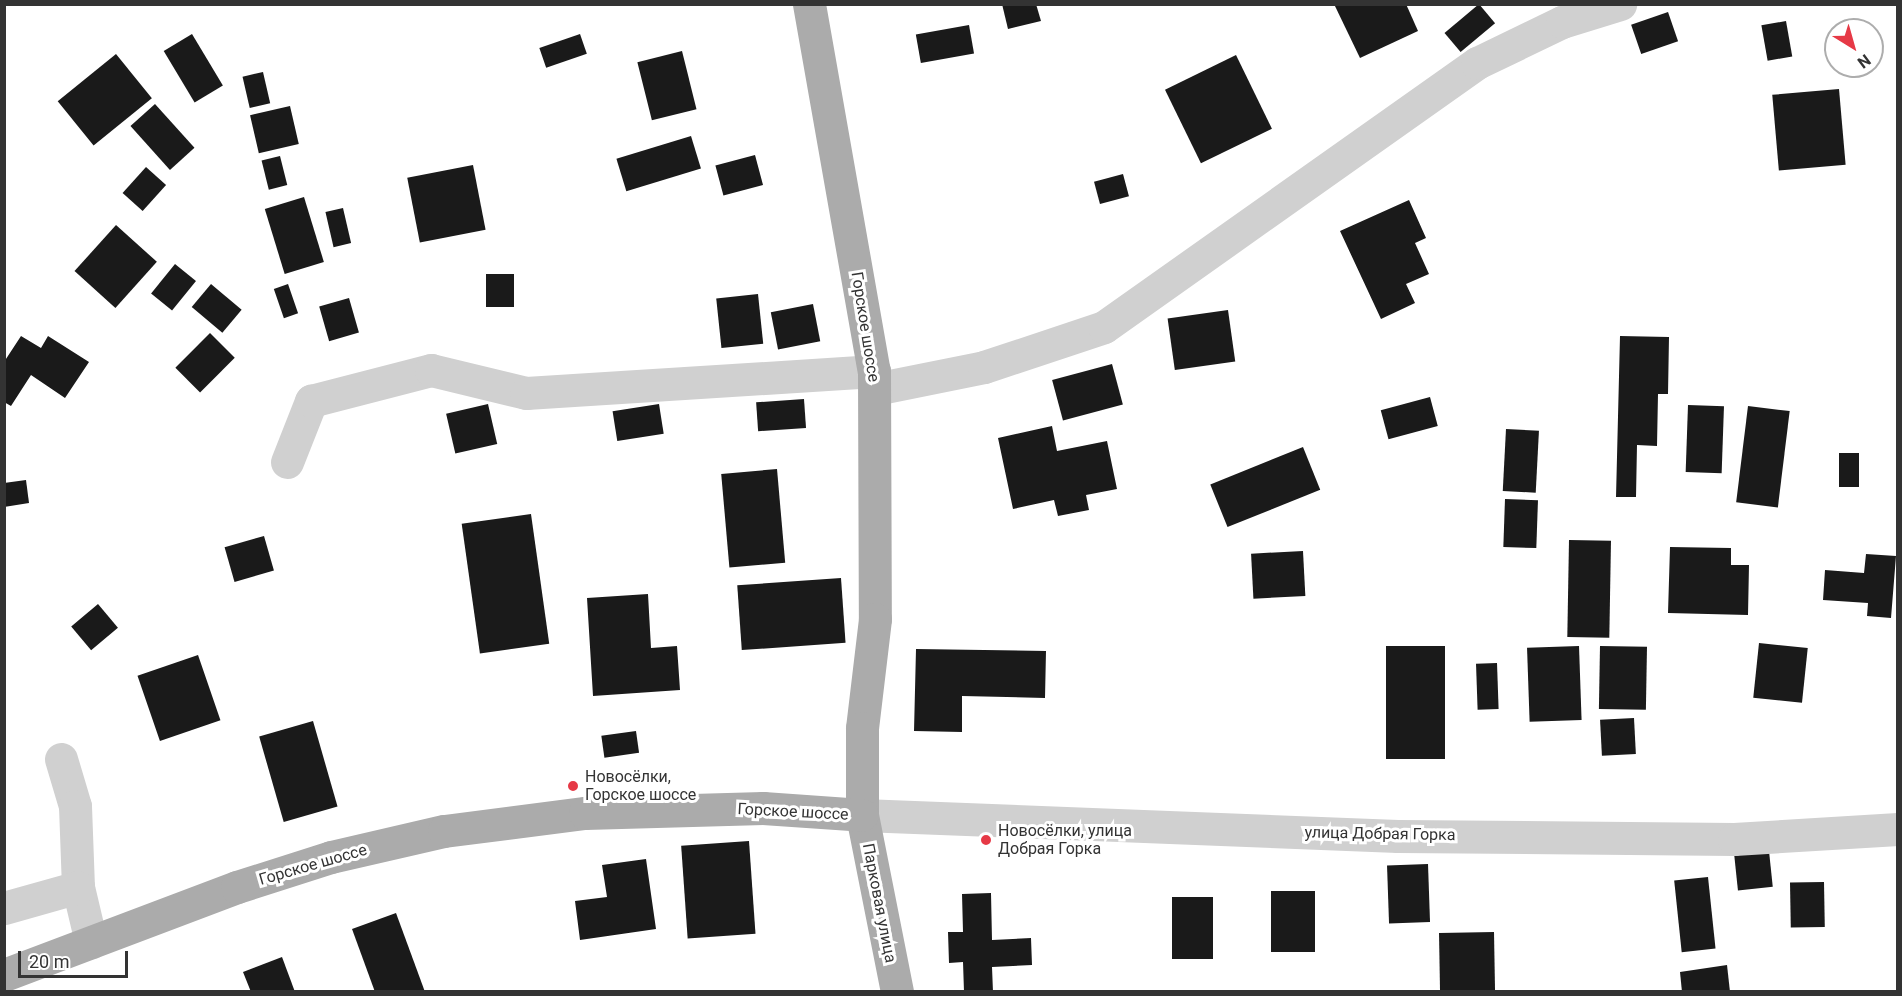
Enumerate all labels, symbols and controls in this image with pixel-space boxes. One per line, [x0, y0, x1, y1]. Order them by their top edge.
north arrow [1824, 18, 1884, 78]
text: N [1854, 50, 1874, 72]
street label: Горское шоссе [847, 271, 883, 383]
place label: Новосёлки, Горское шоссе [585, 767, 696, 805]
marker: Новосёлки, Горское шоссе [566, 779, 580, 793]
street label: Горское шоссе [737, 800, 849, 824]
place label: Новосёлки, улица Добрая Горка [998, 821, 1132, 859]
street label: улица Добрая Горка [1304, 823, 1456, 845]
marker: Новосёлки, улица Добрая Горка [979, 833, 993, 847]
street label: Горское шоссе [257, 840, 369, 890]
street label: Парковая улица [858, 842, 900, 964]
scale bar [21, 939, 130, 977]
text: 20 m [29, 951, 69, 972]

